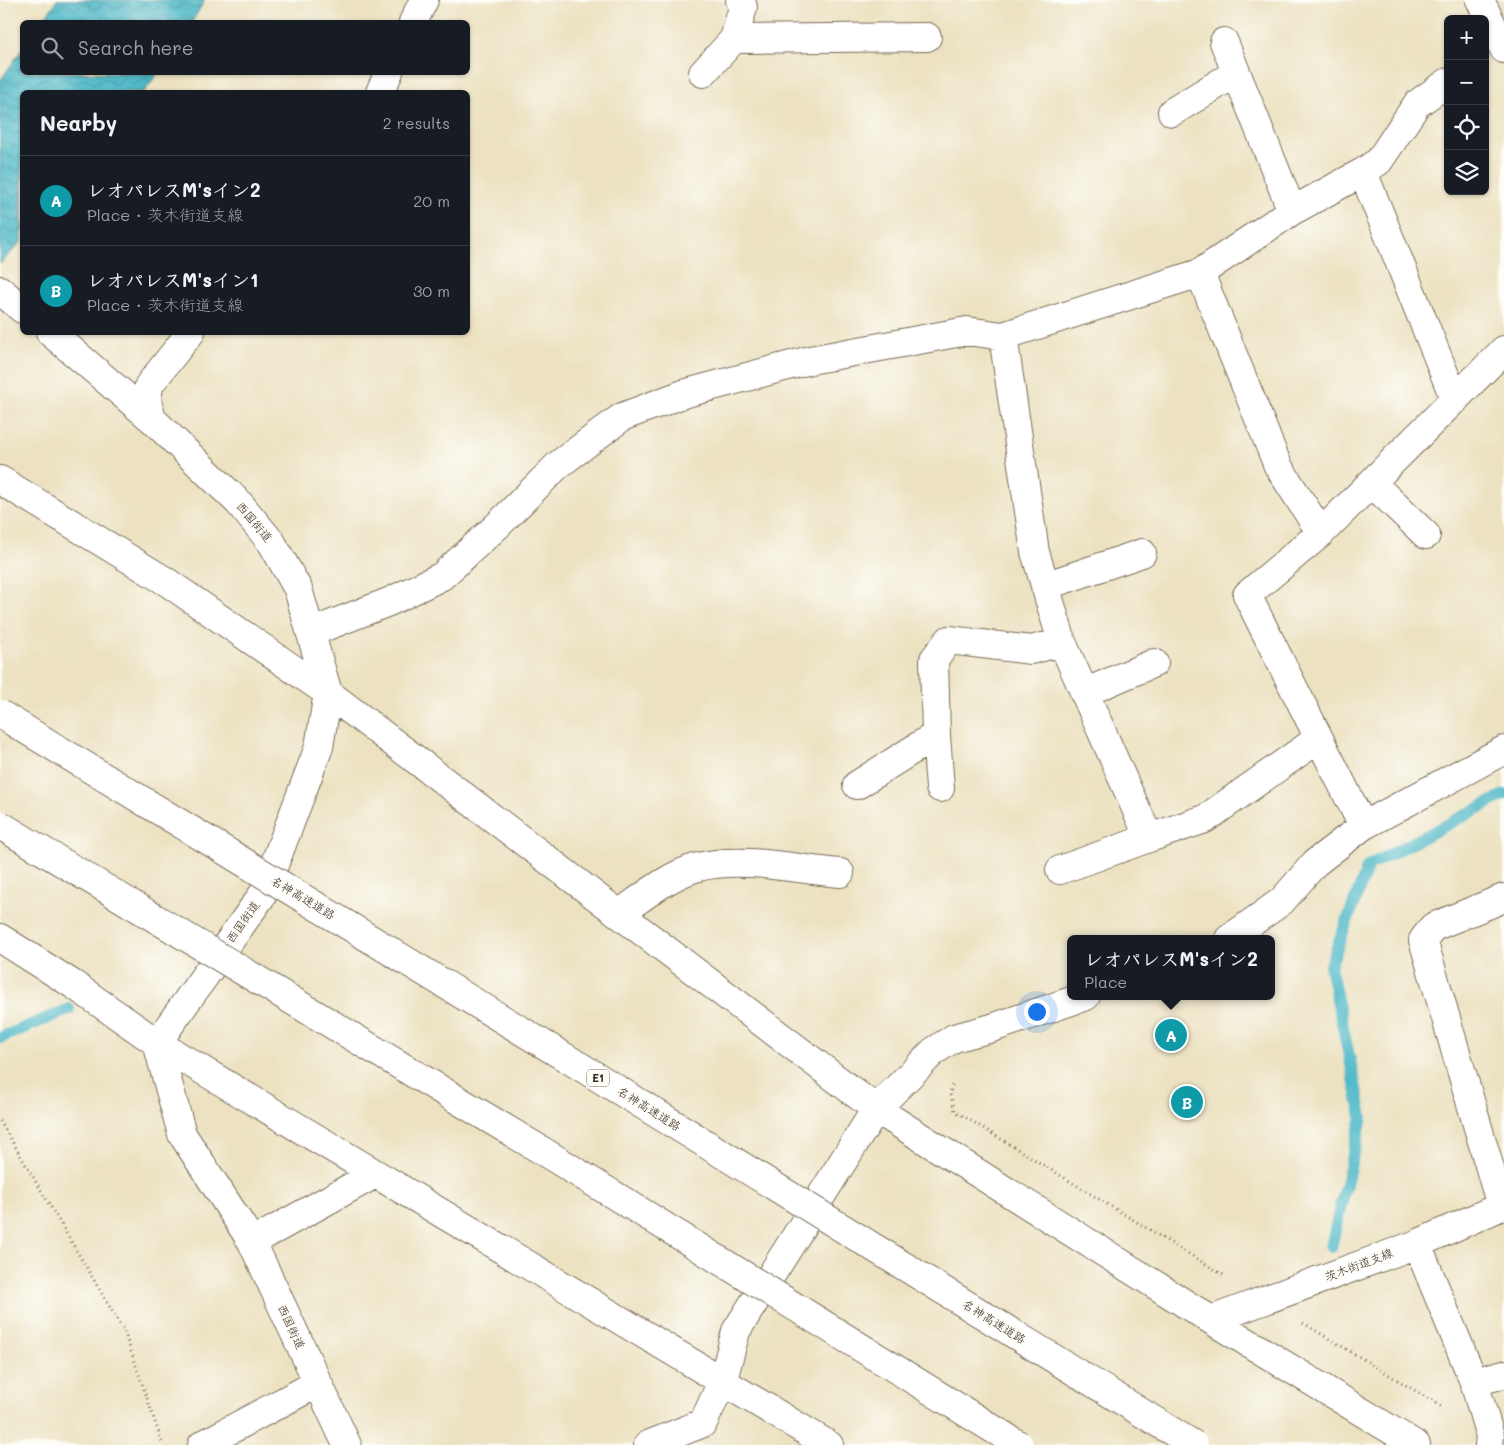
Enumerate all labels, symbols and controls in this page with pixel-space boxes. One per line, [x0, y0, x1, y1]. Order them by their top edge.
map controls [1444, 15, 1489, 195]
button: + [1444, 15, 1489, 60]
search box [20, 20, 470, 75]
icon: search [38, 34, 66, 62]
text: Search here [78, 35, 194, 60]
button: − [1444, 60, 1489, 105]
button: locate [1444, 105, 1489, 150]
text: Nearby [40, 109, 117, 136]
text: 2 results [383, 112, 450, 133]
button: layers [1444, 150, 1489, 195]
text: レオパレスM'sイン2 [87, 177, 261, 202]
text: A [50, 190, 62, 211]
text: 20 m [413, 190, 450, 211]
text: Place · 茨木街道支線 [87, 204, 243, 225]
text: レオパレスM'sイン1 [87, 267, 258, 292]
text: B [51, 280, 61, 301]
text: 30 m [413, 280, 450, 301]
text: Place · 茨木街道支線 [87, 294, 243, 315]
street label: 西国街道 [233, 498, 276, 545]
street label: 名神高速道路 [269, 872, 339, 923]
street label: 西国街道 [222, 897, 263, 946]
popup [1067, 935, 1275, 1000]
text: レオパレスM'sイン2 [1084, 946, 1258, 971]
text: Place [1084, 971, 1127, 992]
your location [1024, 999, 1050, 1025]
pin: A [1155, 1016, 1187, 1054]
road number: E1 [587, 1070, 609, 1086]
street label: 名神高速道路 [615, 1082, 684, 1134]
pin: B [1171, 1083, 1203, 1121]
street label: 茨木街道支線 [1322, 1244, 1395, 1284]
street label: 名神高速道路 [960, 1295, 1029, 1347]
street label: 西国街道 [275, 1301, 309, 1352]

